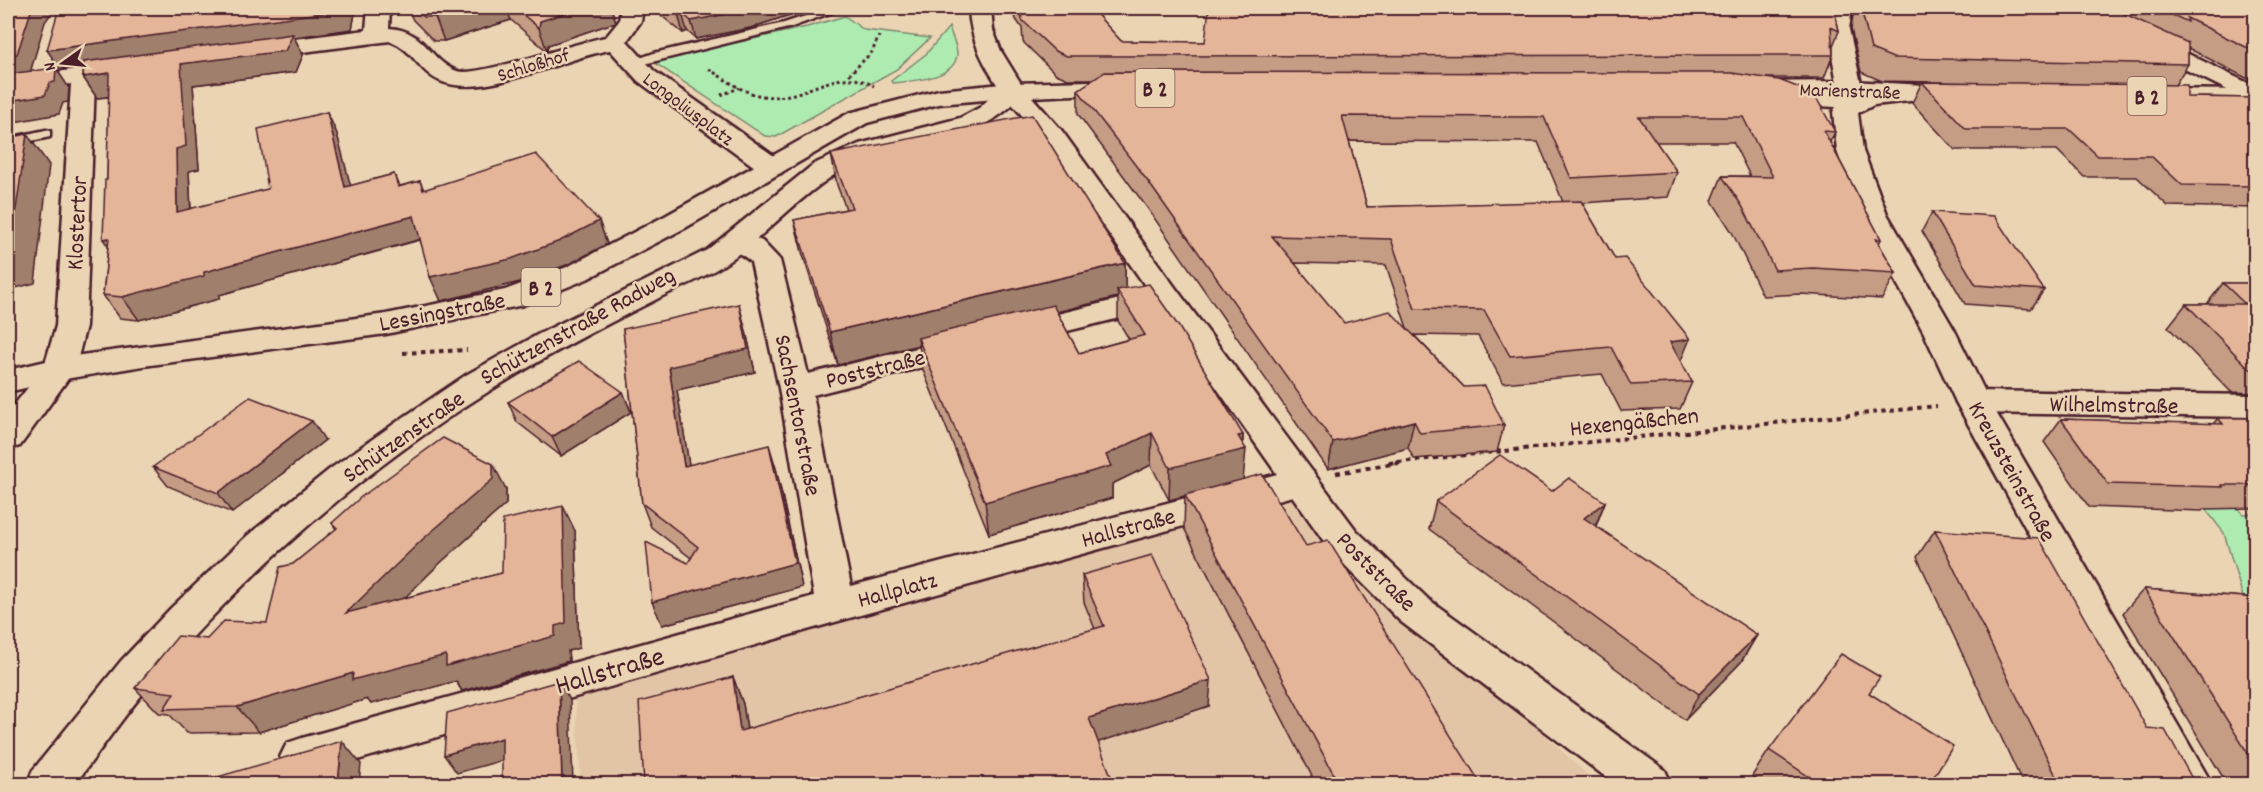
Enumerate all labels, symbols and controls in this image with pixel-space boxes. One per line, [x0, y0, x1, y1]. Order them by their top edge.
north arrow [33, 33, 93, 93]
street label: Schloßhof [494, 42, 574, 91]
text: N [39, 59, 63, 73]
street label: Longoliusplatz [636, 67, 739, 154]
road number: B 2 [1136, 69, 1174, 107]
street label: Marienstraße [1799, 77, 1901, 109]
road number: B 2 [2128, 77, 2166, 115]
street label: Klostertor [60, 175, 98, 271]
street label: Schützenstraße Radweg [475, 260, 682, 395]
road number: B 2 [522, 268, 560, 306]
street label: Lessingstraße [377, 285, 508, 343]
street label: Sachsentorstraße [764, 332, 828, 499]
street label: Poststraße [822, 342, 929, 400]
street label: Schützenstraße [337, 384, 473, 493]
street label: Wilhelmstraße [2049, 389, 2179, 425]
street label: Kreuzsteinstraße [1958, 396, 2063, 549]
street label: Hexengäßchen [1568, 400, 1701, 448]
street label: Hallstraße [1078, 501, 1180, 559]
street label: Poststraße [1327, 525, 1423, 621]
street label: Hallplatz [854, 565, 941, 619]
street label: Hallstraße [551, 639, 670, 708]

